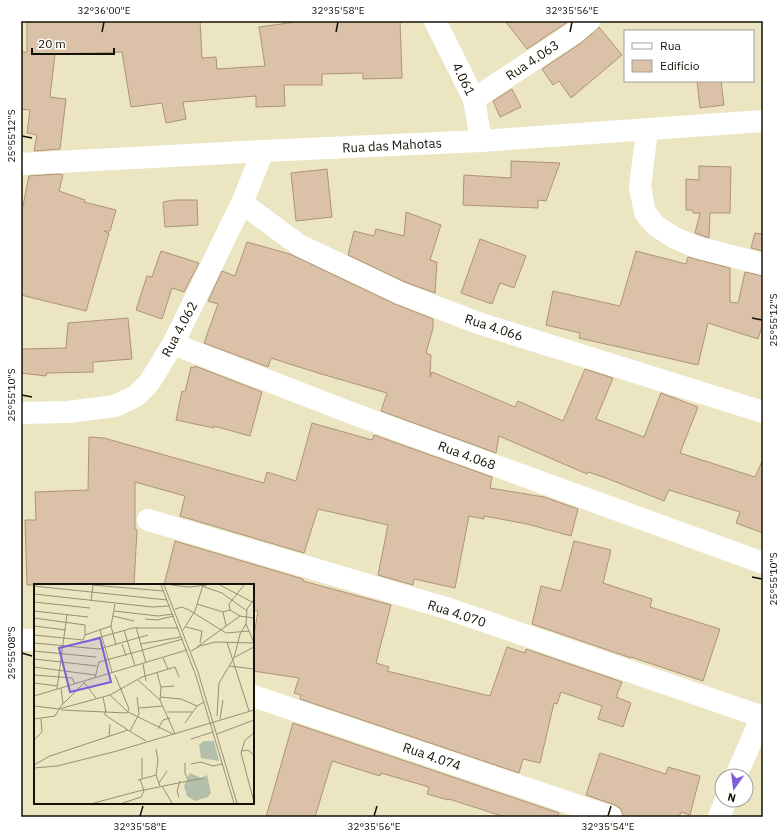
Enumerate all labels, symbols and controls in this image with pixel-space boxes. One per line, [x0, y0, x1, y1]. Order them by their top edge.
text: 32°36'00"E [77, 4, 131, 17]
text: 32°35'58"E [311, 4, 365, 17]
text: 32°35'56"E [545, 4, 599, 17]
scale bar [32, 30, 114, 56]
legend [624, 30, 754, 82]
text: 20 m [38, 36, 66, 51]
street label: Rua 4.063 [502, 36, 562, 84]
text: Rua [660, 38, 681, 53]
text: Edifício [660, 58, 700, 73]
street label: 4.061 [448, 60, 479, 99]
text: 25°55'12"S [5, 109, 18, 163]
street label: Rua das Mahotas [342, 134, 442, 157]
text: 25°55'12"S [767, 293, 780, 347]
street label: Rua 4.062 [158, 299, 201, 360]
street label: Rua 4.066 [462, 310, 525, 345]
text: 25°55'10"S [5, 368, 18, 422]
street label: Rua 4.068 [436, 437, 498, 474]
text: 25°55'10"S [767, 552, 780, 606]
inset map [34, 584, 254, 804]
street label: Rua 4.070 [425, 596, 488, 631]
text: 25°55'08"S [5, 626, 18, 680]
street label: Rua 4.074 [400, 739, 463, 774]
north arrow [714, 768, 754, 808]
text: N [726, 790, 737, 805]
text: 32°35'58"E [113, 820, 167, 833]
text: 32°35'56"E [347, 820, 401, 833]
text: 32°35'54"E [581, 820, 635, 833]

